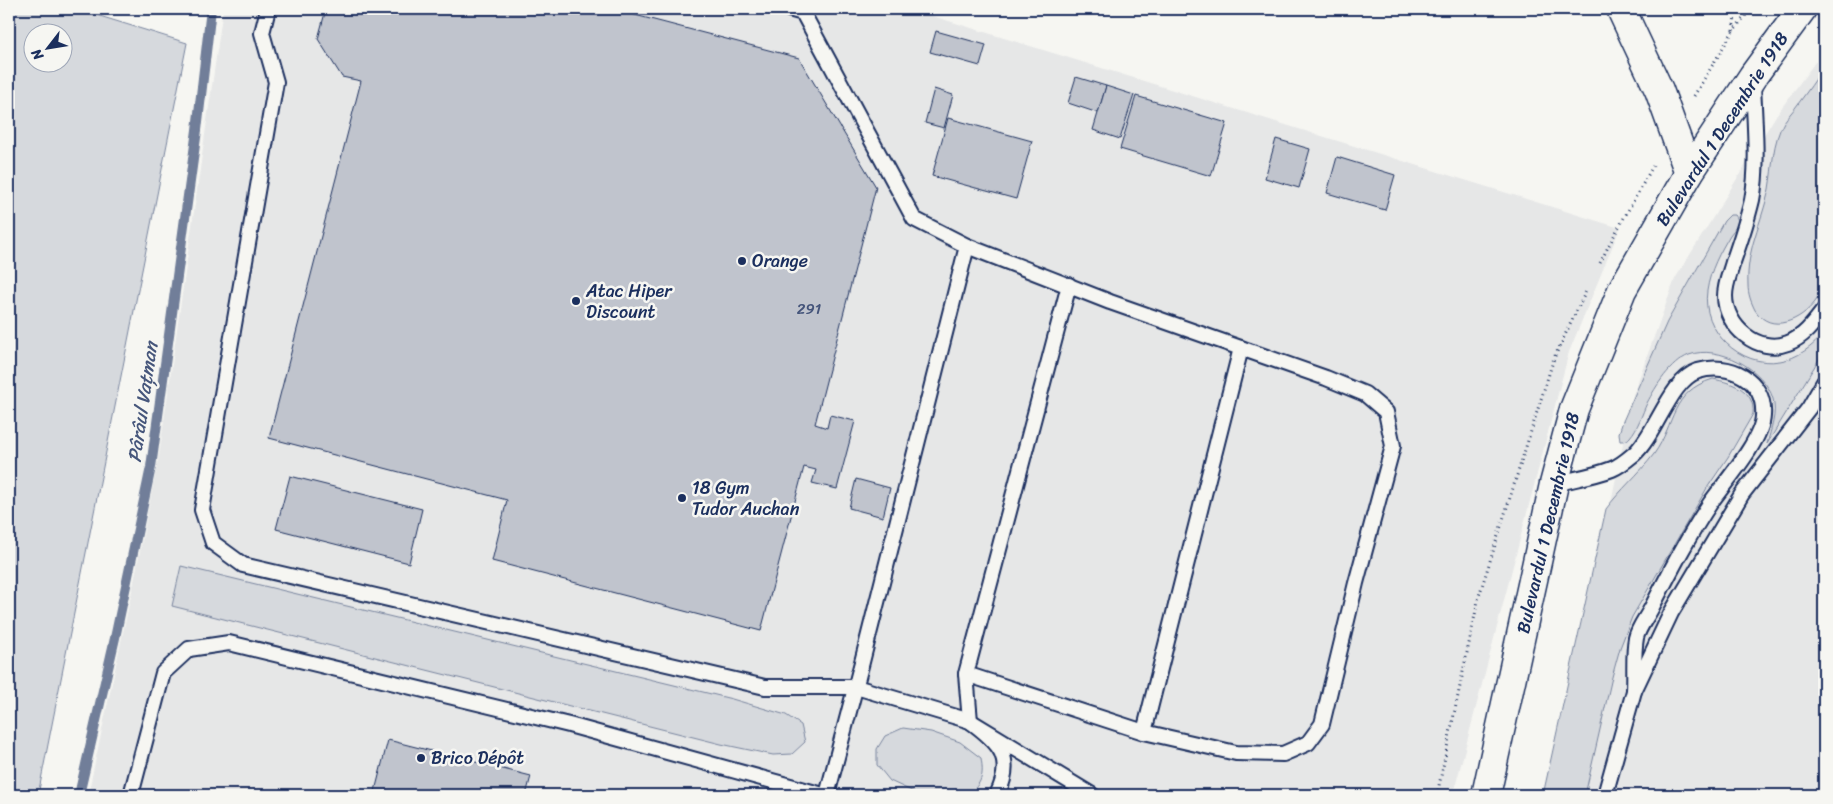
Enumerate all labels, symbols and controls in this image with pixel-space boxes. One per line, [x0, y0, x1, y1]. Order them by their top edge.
north arrow [22, 22, 72, 72]
street label: Bulevardul 1 Decembrie 1918 [1647, 25, 1797, 233]
text: N [24, 44, 51, 66]
place label: Orange [752, 245, 808, 277]
marker: Orange [736, 255, 748, 267]
place label: Atac Hiper Discount [585, 275, 673, 328]
marker: Atac Hiper Discount [570, 295, 582, 307]
house number: 291 [797, 296, 821, 322]
water label: Pârâul Vațman [118, 338, 168, 464]
street label: Bulevardul 1 Decembrie 1918 [1507, 409, 1589, 637]
place label: 18 Gym Tudor Auchan [692, 472, 800, 525]
marker: 18 Gym Tudor Auchan [676, 492, 688, 504]
place label: Brico Dépôt [431, 742, 524, 774]
marker: Brico Dépôt [415, 752, 427, 764]

